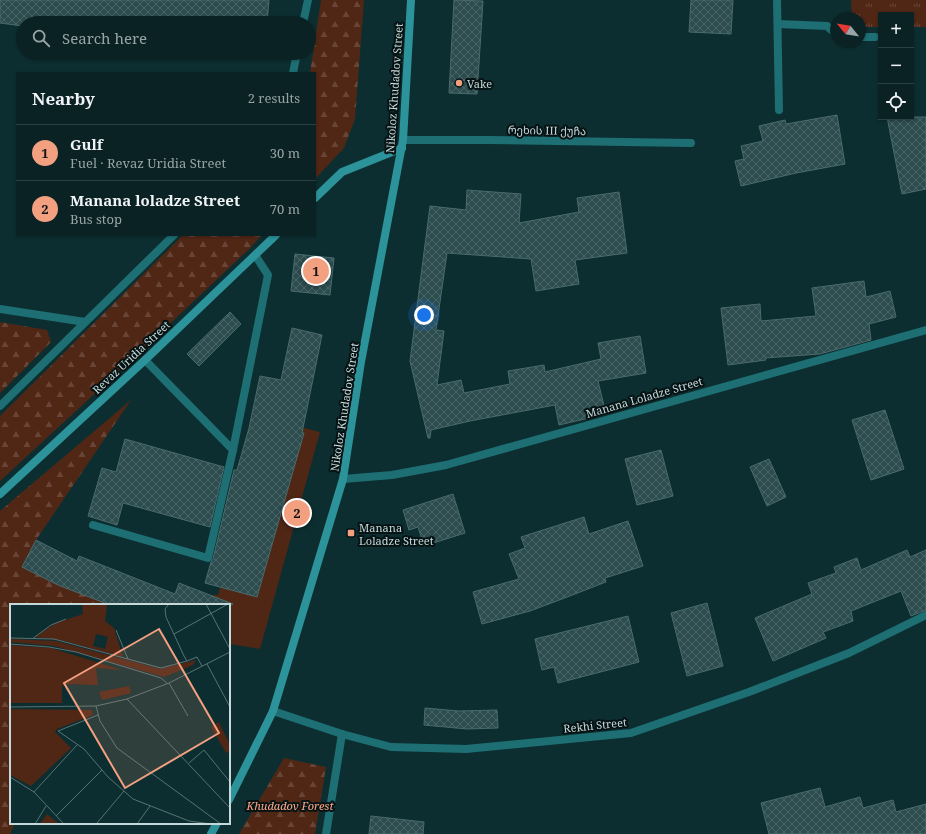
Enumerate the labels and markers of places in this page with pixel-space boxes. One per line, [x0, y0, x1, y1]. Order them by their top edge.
place label: Vake [467, 76, 492, 91]
marker: Vake [454, 78, 464, 88]
pin: 1 [303, 256, 329, 286]
pin: 2 [284, 498, 310, 528]
place label: Manana Loladze Street [359, 520, 434, 548]
marker: Manana Loladze Street [346, 528, 356, 538]

